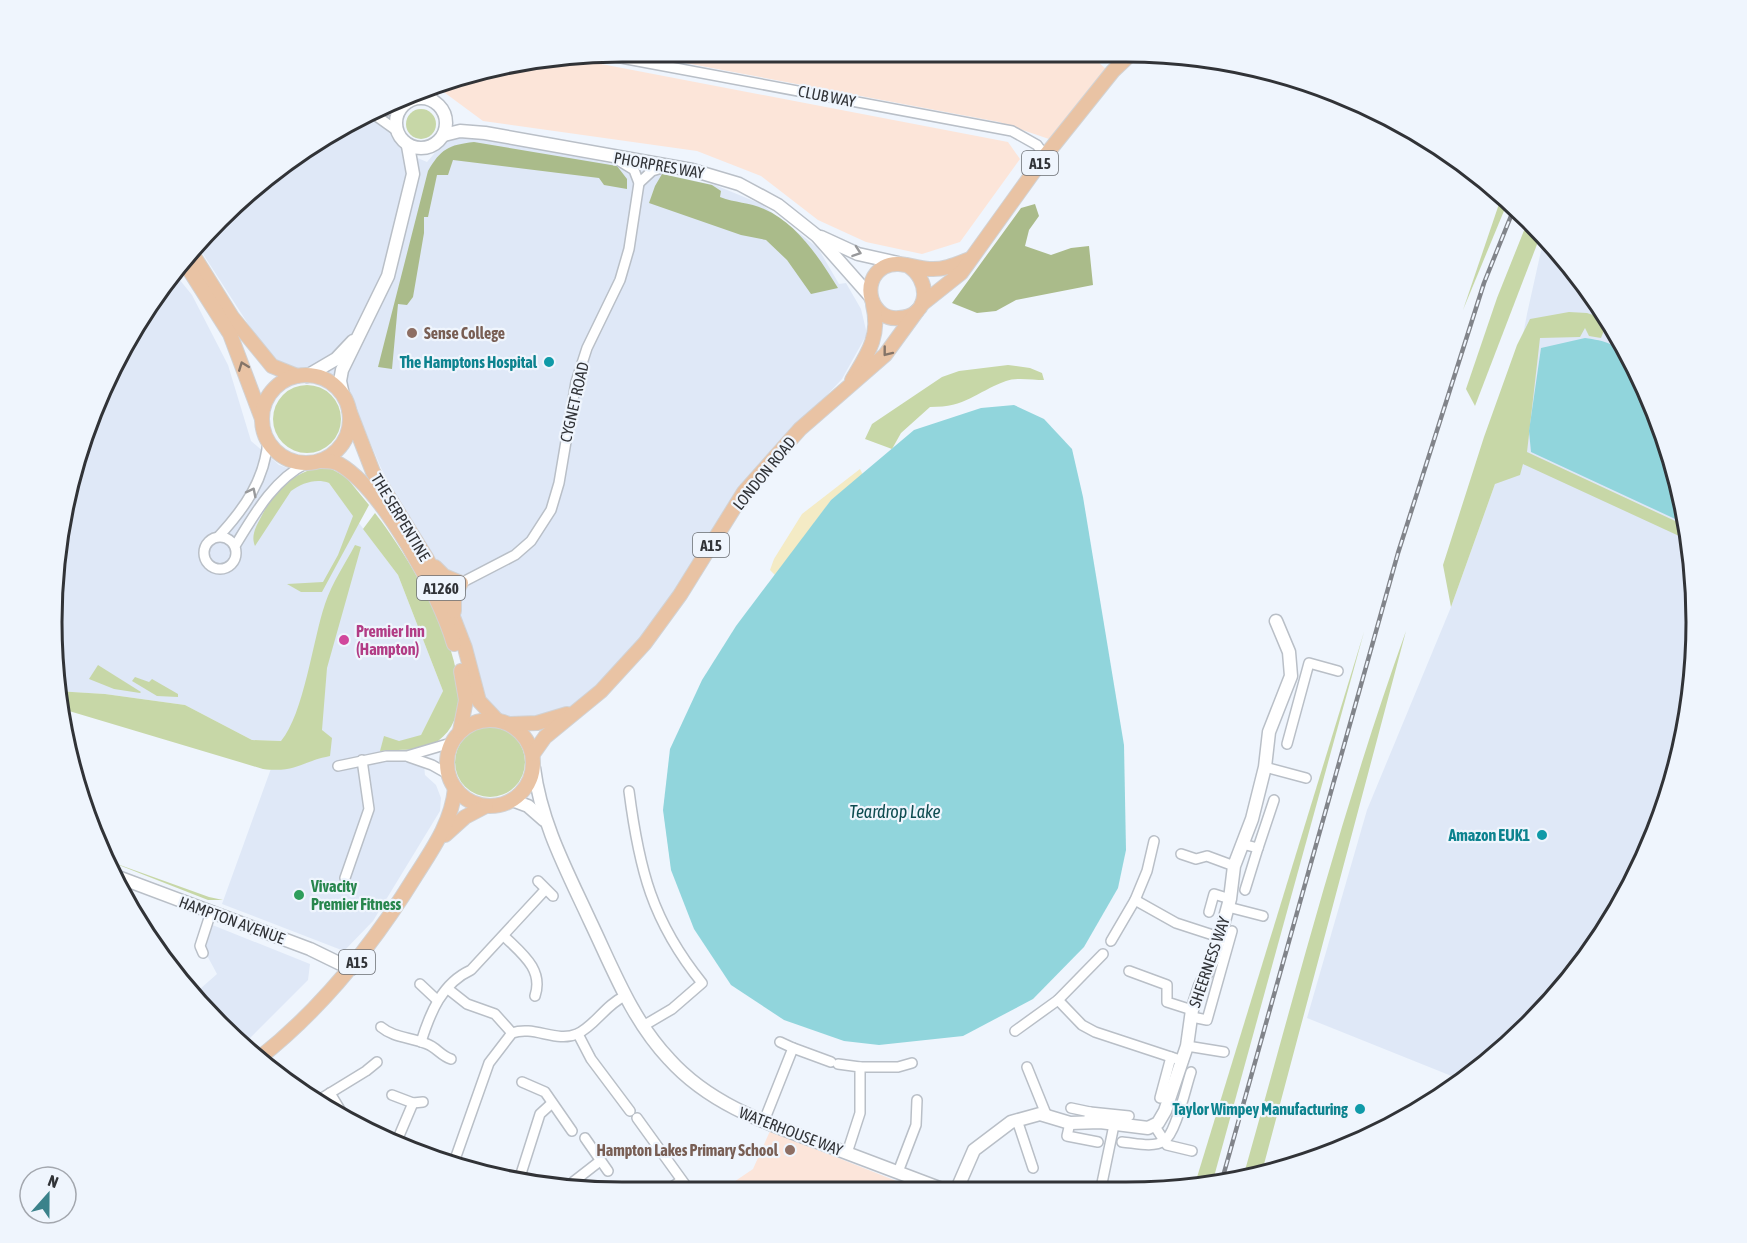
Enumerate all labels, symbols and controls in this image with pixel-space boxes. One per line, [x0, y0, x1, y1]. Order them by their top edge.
street label: CLUB WAY [797, 82, 858, 111]
street label: PHORPRES WAY [612, 148, 706, 182]
road number: A15 [1022, 151, 1058, 175]
one-way arrow [851, 245, 862, 258]
place label: Sense College [424, 324, 505, 342]
marker: Sense College [405, 326, 419, 340]
one-way arrow [883, 345, 894, 356]
place label: The Hamptons Hospital [400, 353, 538, 371]
marker: The Hamptons Hospital [542, 355, 556, 369]
street label: CYGNET ROAD [556, 360, 592, 444]
one-way arrow [237, 361, 250, 372]
street label: LONDON ROAD [729, 433, 799, 513]
street label: THE SERPENTINE [368, 470, 434, 564]
one-way arrow [245, 488, 256, 499]
road number: A15 [693, 533, 729, 557]
road number: A1260 [417, 576, 465, 600]
place label: Premier Inn (Hampton) [356, 622, 425, 658]
marker: Premier Inn (Hampton) [337, 633, 351, 647]
water label: Teardrop Lake [849, 801, 941, 822]
place label: Amazon EUK1 [1448, 826, 1530, 844]
marker: Amazon EUK1 [1535, 828, 1549, 842]
place label: Vivacity Premier Fitness [310, 877, 402, 913]
marker: Vivacity Premier Fitness [292, 888, 306, 902]
street label: HAMPTON AVENUE [177, 893, 288, 948]
street label: SHEERNESS WAY [1185, 913, 1233, 1010]
road number: A15 [339, 950, 375, 974]
place label: Taylor Wimpey Manufacturing [1172, 1100, 1348, 1118]
marker: Taylor Wimpey Manufacturing [1353, 1102, 1367, 1116]
street label: WATERHOUSE WAY [737, 1103, 846, 1159]
place label: Hampton Lakes Primary School [596, 1141, 779, 1159]
marker: Hampton Lakes Primary School [783, 1143, 797, 1157]
north arrow [18, 1165, 78, 1225]
text: N [46, 1171, 61, 1191]

